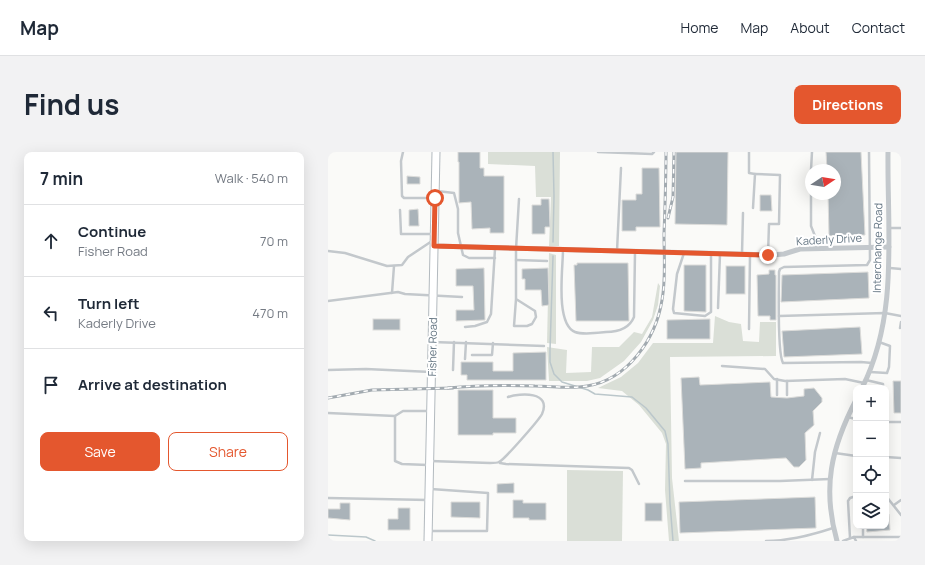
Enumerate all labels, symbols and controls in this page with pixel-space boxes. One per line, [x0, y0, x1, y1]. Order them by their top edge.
text: Map [20, 15, 59, 41]
text: Home [681, 18, 718, 37]
text: Map [740, 18, 768, 37]
text: About [790, 18, 830, 37]
text: Contact [852, 18, 905, 37]
text: Find us [24, 85, 119, 123]
button: Directions [794, 85, 901, 124]
north arrow [805, 164, 841, 200]
text: 7 min [40, 167, 83, 190]
text: Walk · 540 m [215, 169, 288, 187]
route start [426, 189, 444, 207]
street label: Interchange Road [869, 203, 885, 293]
text: Continue [78, 221, 146, 242]
icon: ahead [40, 230, 62, 252]
street label: Kaderly Drive [796, 230, 863, 248]
text: 70 m [260, 232, 288, 250]
text: Fisher Road [78, 242, 148, 260]
route end [759, 246, 777, 264]
text: Turn left [78, 293, 140, 314]
icon: left [40, 302, 62, 324]
text: 470 m [252, 304, 288, 322]
text: Kaderly Drive [78, 314, 156, 332]
street label: Fisher Road [424, 317, 440, 377]
icon: arrive [40, 374, 62, 396]
text: Arrive at destination [78, 374, 227, 395]
map controls [853, 385, 889, 529]
button: + [853, 385, 889, 421]
button: − [853, 421, 889, 457]
button: Save [40, 432, 160, 471]
button: Share [168, 432, 288, 471]
button: locate [853, 457, 889, 493]
button: layers [853, 493, 889, 529]

